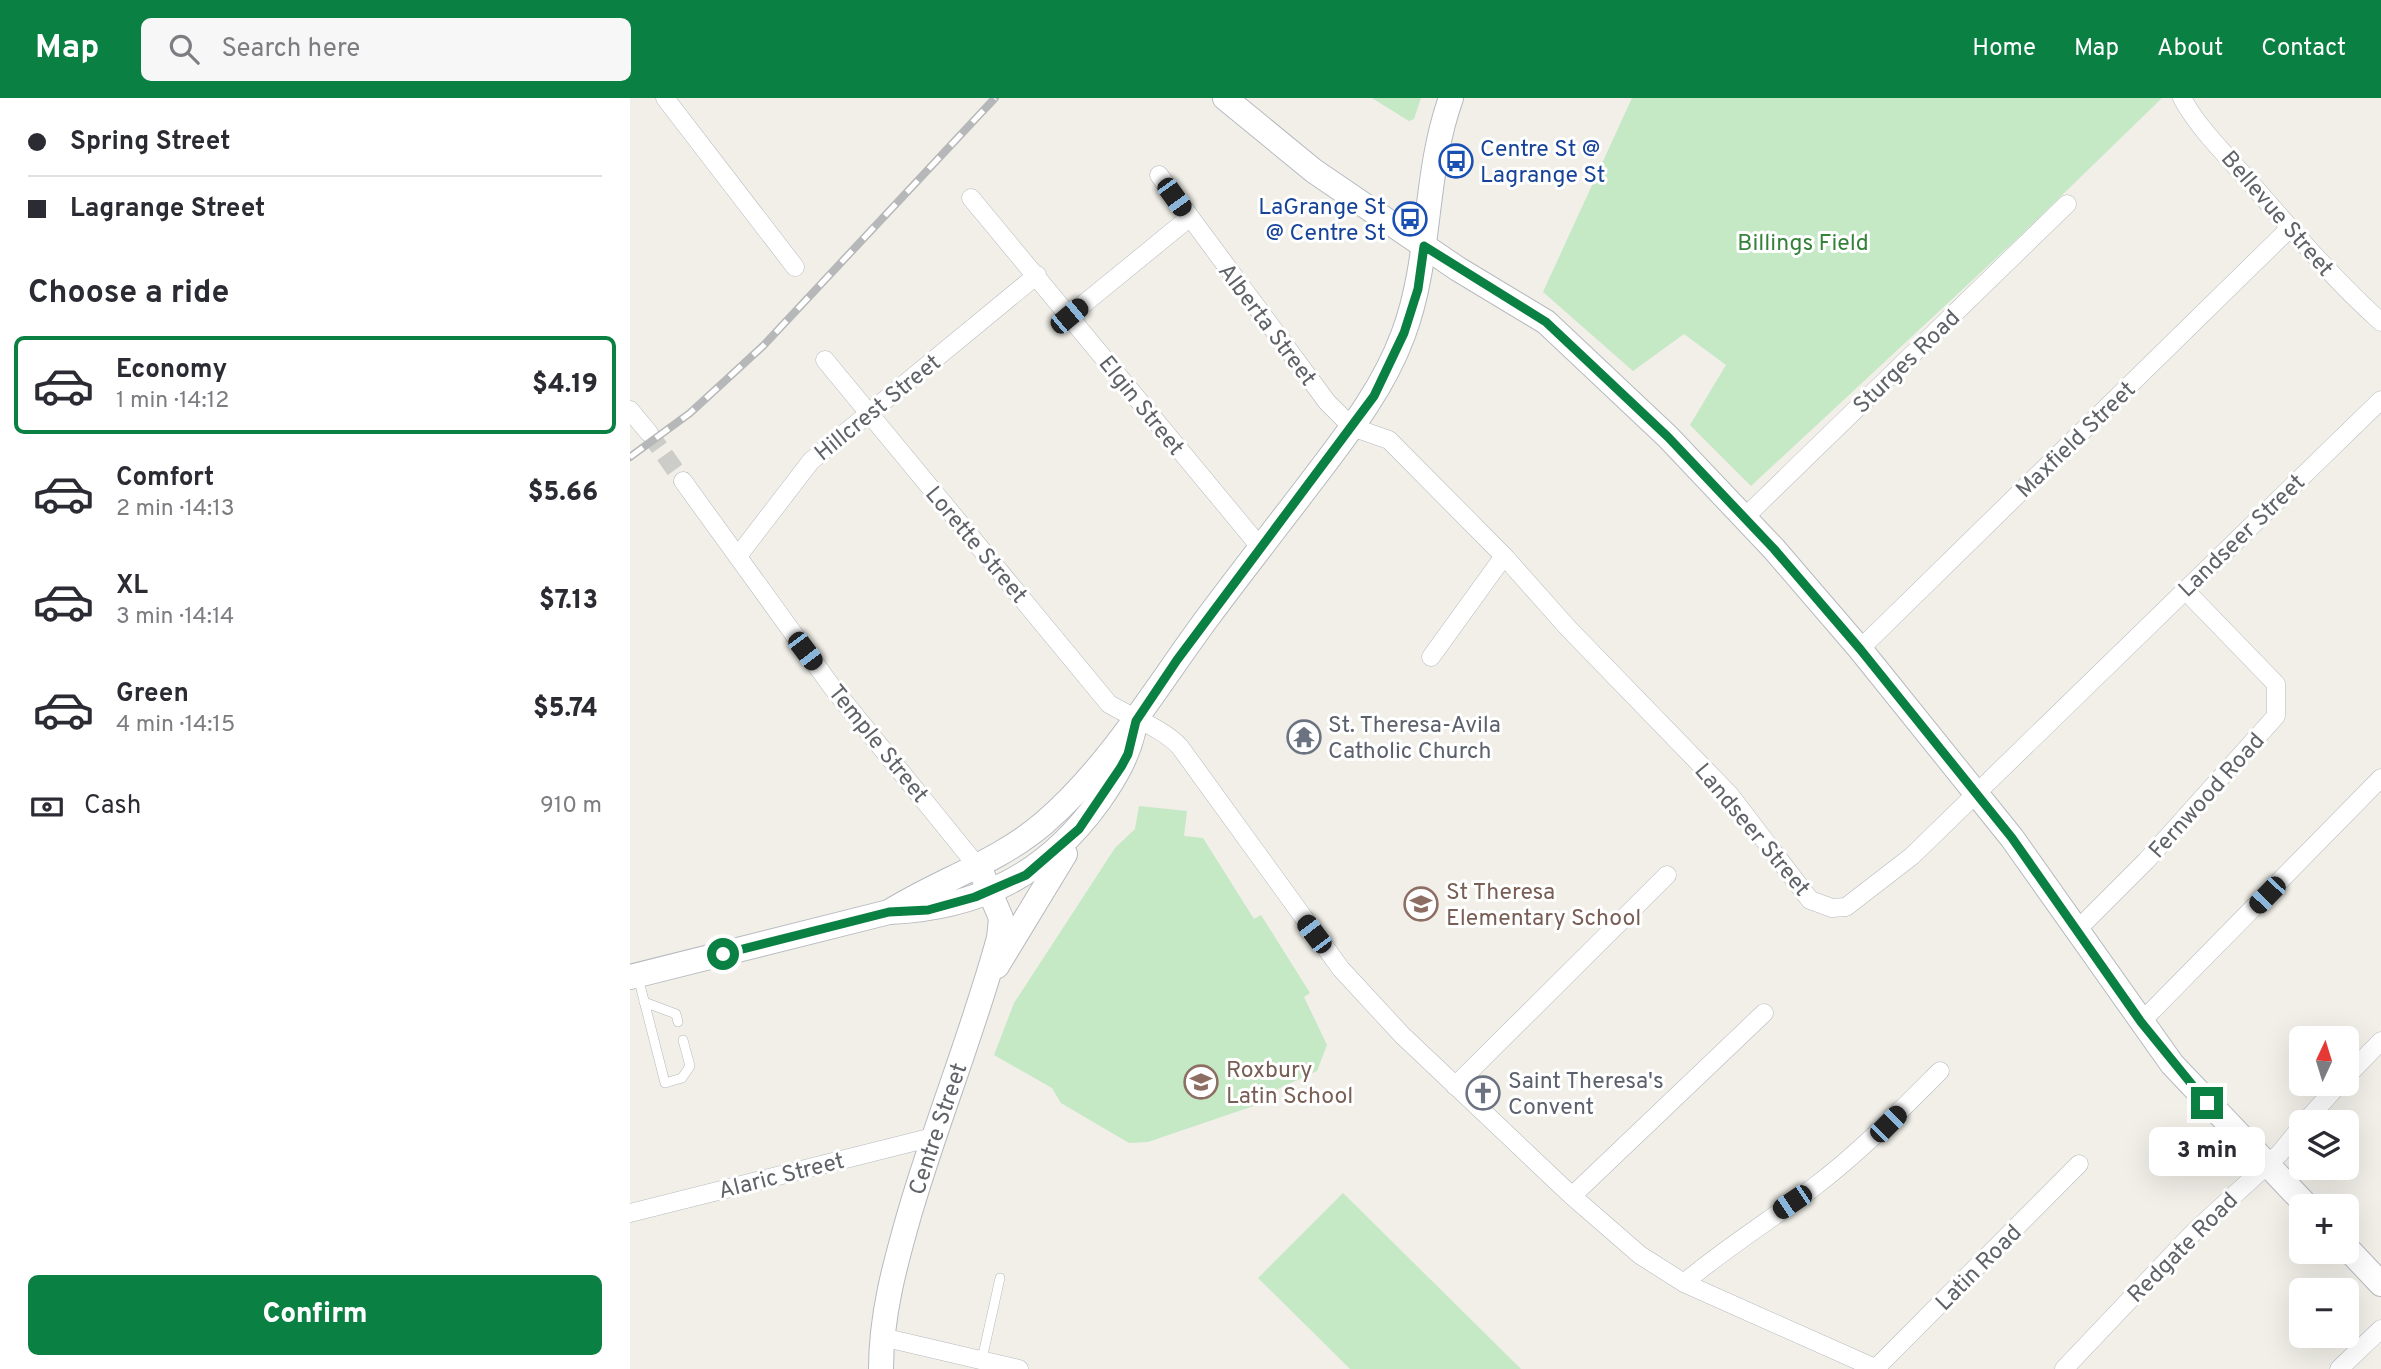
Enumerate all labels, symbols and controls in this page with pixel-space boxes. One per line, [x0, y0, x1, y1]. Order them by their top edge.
search box [141, 18, 631, 81]
text: Map [35, 28, 99, 70]
icon: search [165, 30, 203, 68]
text: Search here [221, 33, 360, 66]
text: Home [1972, 34, 2036, 64]
text: Map [2074, 34, 2119, 64]
text: About [2157, 34, 2223, 64]
text: Contact [2261, 34, 2346, 64]
text: Spring Street [70, 126, 230, 159]
place label: Centre St @ Lagrange St [1480, 136, 1605, 191]
bus stop icon: Centre St @ Lagrange St [1437, 142, 1475, 180]
street label: Bellevue Street [2214, 146, 2339, 284]
car [1154, 174, 1195, 220]
text: Lagrange Street [70, 193, 265, 226]
place label: LaGrange St @ Centre St [1258, 194, 1386, 249]
bus stop icon: LaGrange St @ Centre St [1391, 200, 1429, 238]
park label: Billings Field [1737, 230, 1869, 259]
street label: Alberta Street [1210, 258, 1322, 393]
text: Choose a ride [28, 274, 229, 314]
car [1047, 294, 1092, 338]
street label: Sturges Road [1848, 305, 1967, 421]
street label: Hillcrest Street [810, 349, 948, 469]
street label: Elgin Street [1091, 351, 1189, 462]
icon: car [32, 354, 95, 417]
text: Economy [116, 354, 227, 387]
text: $4.19 [532, 369, 598, 402]
street label: Maxfield Street [2011, 376, 2143, 505]
text: 1 min · 14:12 [116, 387, 229, 416]
icon: car [32, 462, 95, 525]
text: Comfort [116, 462, 214, 495]
street label: Landseer Street [2173, 469, 2312, 605]
text: $5.66 [528, 477, 598, 510]
street label: Lorette Street [918, 481, 1032, 610]
text: 2 min · 14:13 [116, 495, 235, 524]
icon: car [32, 570, 95, 633]
text: XL [116, 570, 148, 603]
text: $7.13 [539, 585, 598, 618]
text: 3 min · 14:14 [116, 603, 234, 632]
car [784, 628, 827, 674]
icon: car [32, 678, 95, 741]
text: Green [116, 678, 189, 711]
street label: Temple Street [821, 680, 934, 810]
text: $5.74 [533, 693, 598, 726]
text: 4 min · 14:15 [116, 711, 235, 740]
place label: St. Theresa-Avila Catholic Church [1328, 712, 1501, 767]
temple icon: St. Theresa-Avila Catholic Church [1285, 718, 1323, 756]
street label: Fernwood Road [2144, 728, 2272, 866]
street label: Landseer Street [1687, 758, 1815, 903]
icon: cash [28, 788, 66, 826]
text: Cash [84, 790, 141, 823]
text: 910 m [540, 792, 602, 821]
car [2245, 873, 2290, 917]
place label: St Theresa Elementary School [1446, 879, 1641, 934]
school or university icon: St Theresa Elementary School [1402, 885, 1440, 923]
car [1293, 911, 1336, 957]
route start [707, 938, 739, 970]
north arrow [2289, 1026, 2359, 1096]
map controls [2289, 1026, 2359, 1348]
place label: Roxbury Latin School [1226, 1057, 1353, 1112]
street label: Centre Street [904, 1059, 975, 1199]
school or university icon: Roxbury Latin School [1182, 1063, 1220, 1101]
place label: Saint Theresa's Convent [1508, 1068, 1664, 1123]
church icon: Saint Theresa's Convent [1464, 1074, 1502, 1112]
route end [2191, 1087, 2223, 1119]
car [1866, 1102, 1911, 1146]
button: layers [2289, 1110, 2359, 1180]
callout: 3 min [2149, 1128, 2265, 1176]
text: 3 min [2177, 1137, 2237, 1166]
street label: Alaric Street [716, 1148, 848, 1207]
car [1769, 1182, 1816, 1222]
street label: Redgate Road [2122, 1187, 2245, 1310]
button: + [2289, 1194, 2359, 1264]
street label: Latin Road [1931, 1220, 2029, 1318]
button: Confirm [28, 1275, 602, 1355]
button: − [2289, 1278, 2359, 1348]

